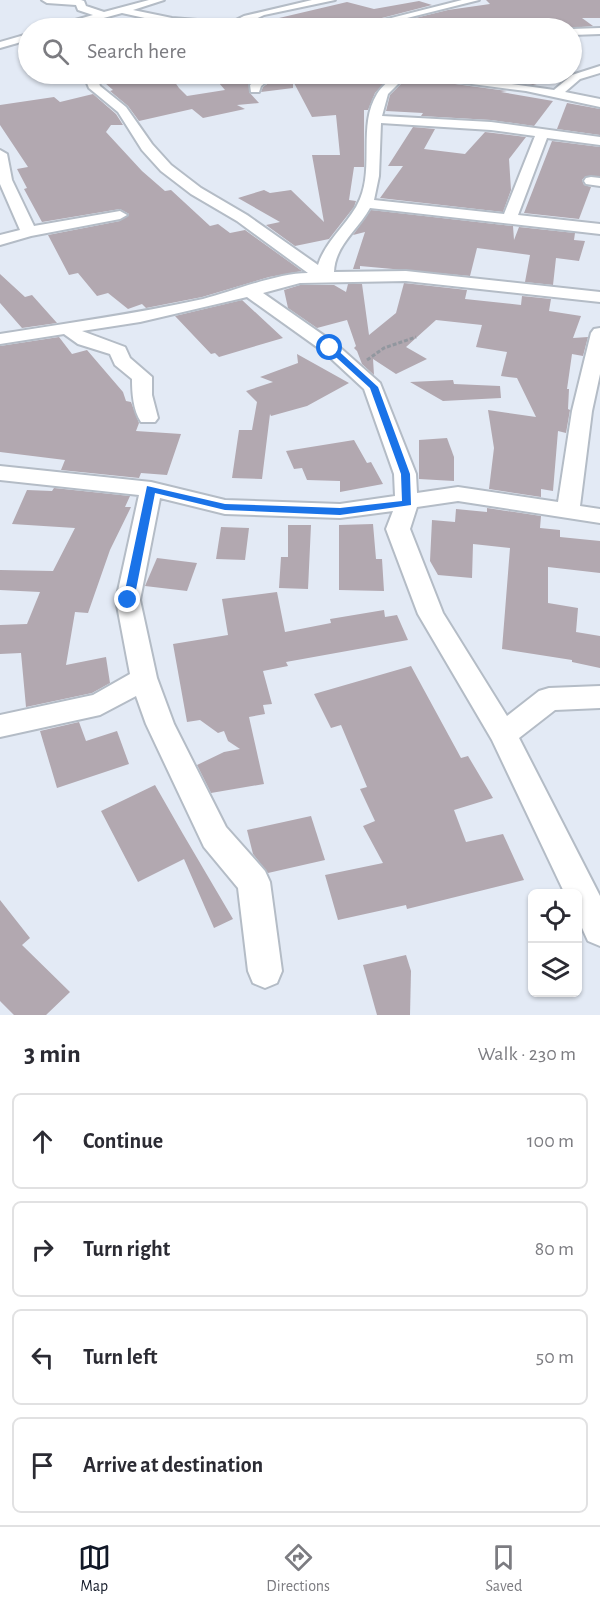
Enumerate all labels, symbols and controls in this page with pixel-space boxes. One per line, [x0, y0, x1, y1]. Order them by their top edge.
search box [18, 18, 582, 84]
icon: search [39, 35, 72, 68]
text: Search here [87, 40, 186, 62]
route start [316, 334, 342, 360]
route end [114, 586, 140, 612]
map controls [528, 889, 582, 997]
button: locate [528, 889, 582, 943]
button: layers [528, 943, 582, 997]
text: 3 min [24, 1041, 81, 1067]
text: Walk · 230 m [478, 1044, 576, 1064]
icon: ahead [26, 1125, 59, 1158]
text: Continue [83, 1130, 163, 1152]
text: 100 m [527, 1131, 574, 1151]
icon: right [26, 1233, 59, 1266]
text: Turn right [83, 1238, 170, 1260]
text: 80 m [535, 1239, 574, 1259]
icon: left [26, 1341, 59, 1374]
text: Turn left [83, 1346, 157, 1368]
text: 50 m [536, 1347, 574, 1367]
icon: arrive [26, 1449, 59, 1482]
text: Arrive at destination [83, 1454, 263, 1476]
tab: Map [78, 1541, 111, 1596]
tab: Directions [266, 1541, 330, 1596]
tab: Saved [486, 1541, 522, 1596]

